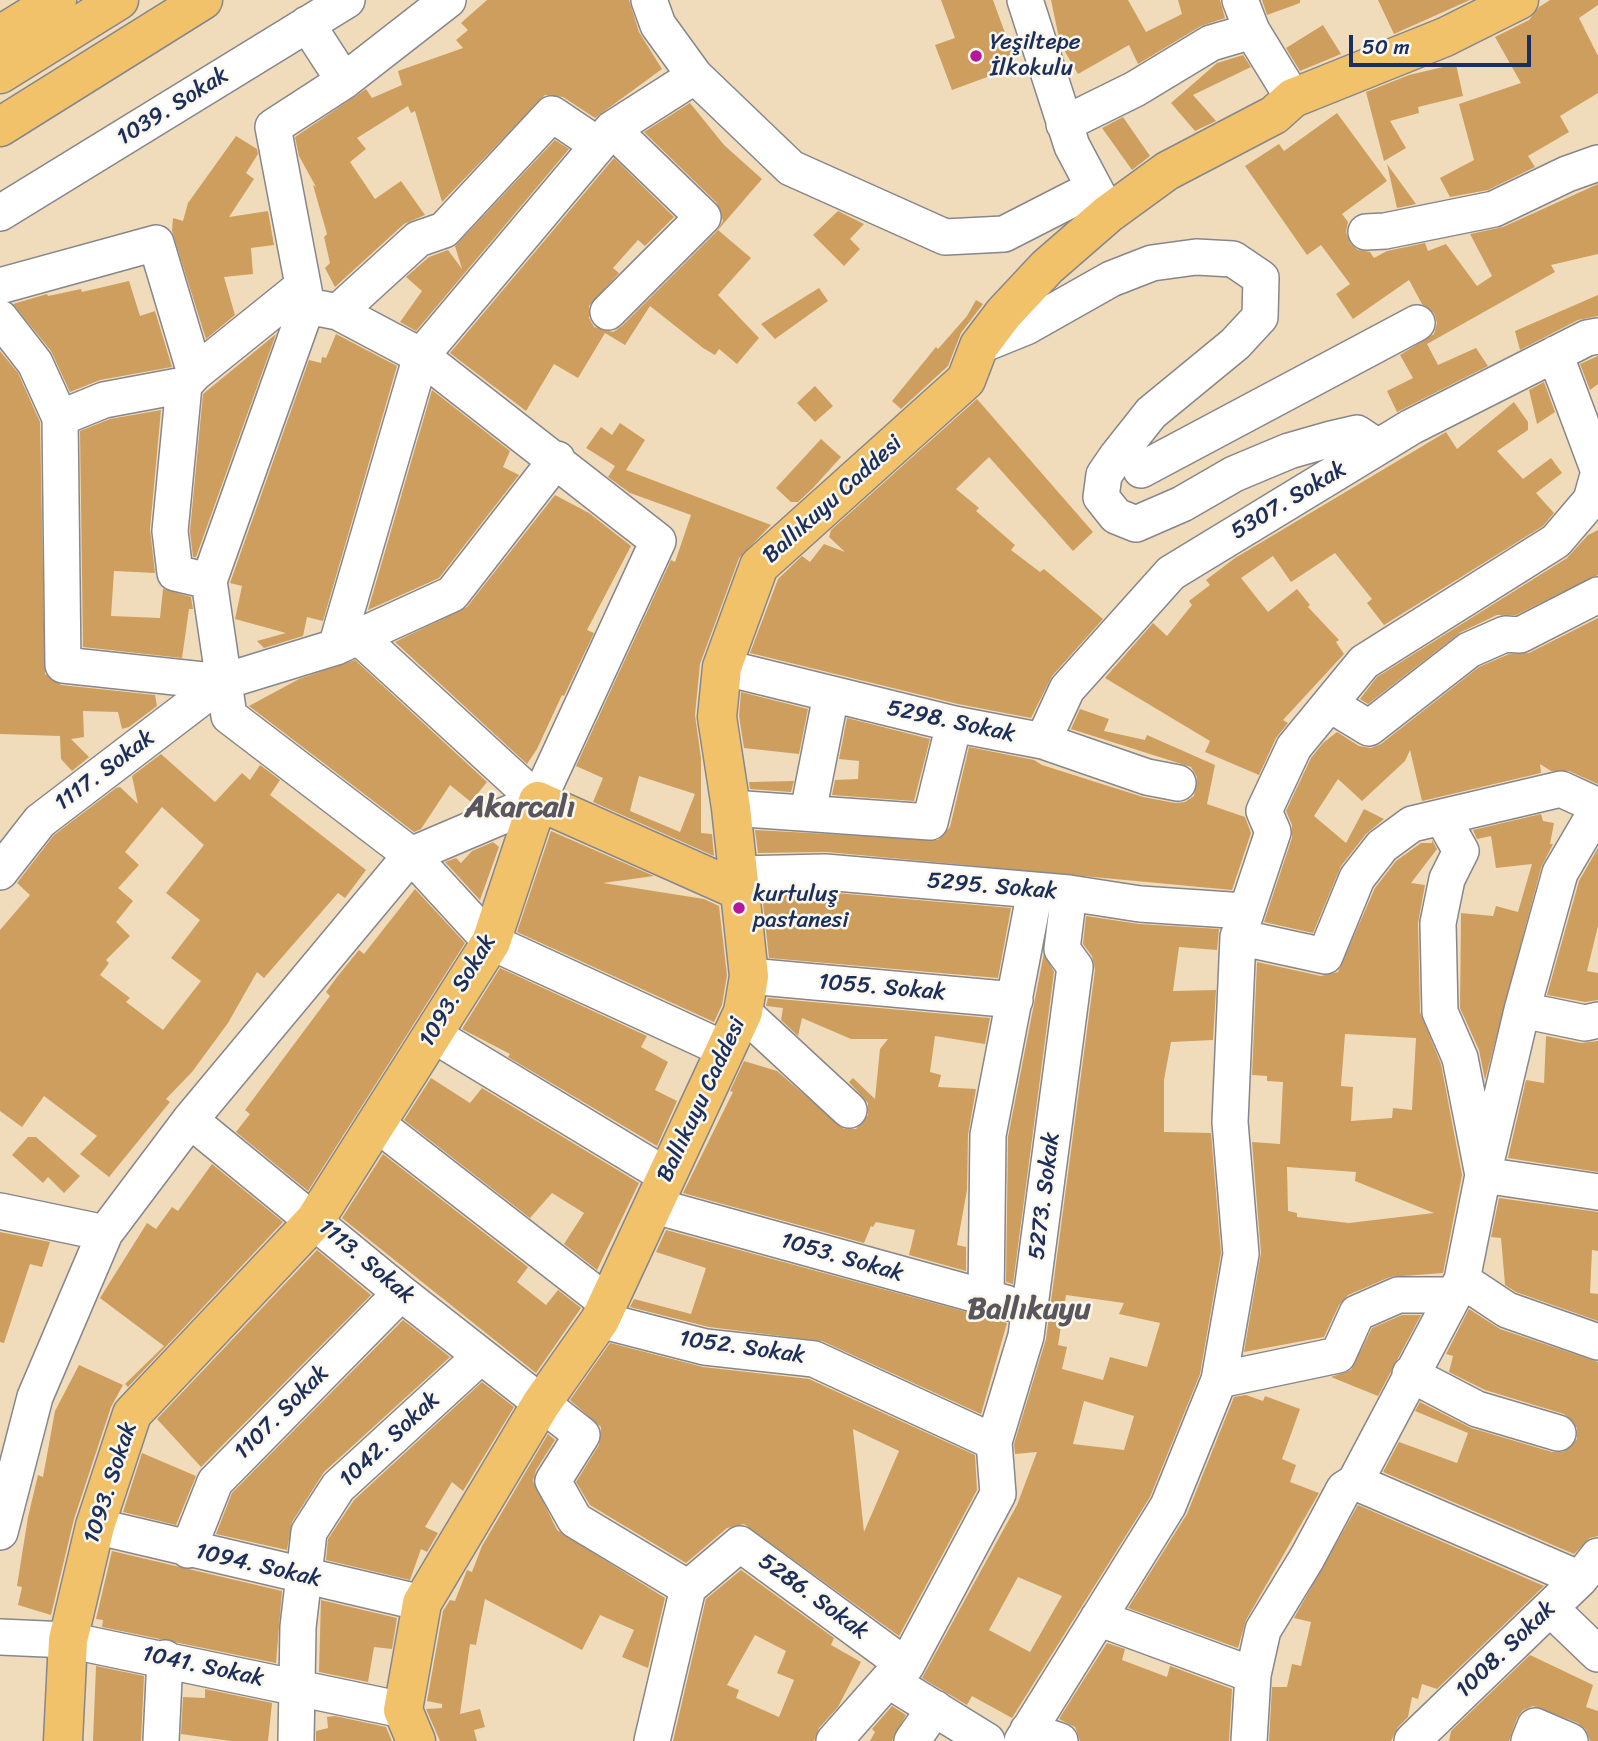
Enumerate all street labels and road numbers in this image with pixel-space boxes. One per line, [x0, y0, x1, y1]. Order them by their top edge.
street label: 1039. Sokak [112, 62, 234, 152]
street label: Ballıkuyu Caddesi [758, 430, 908, 570]
street label: 5307. Sokak [1226, 456, 1352, 546]
street label: 5298. Sokak [884, 695, 1018, 749]
street label: 1117. Sokak [50, 725, 160, 817]
street label: 5295. Sokak [926, 868, 1058, 906]
street label: 1093. Sokak [414, 930, 502, 1052]
street label: 1055. Sokak [817, 969, 947, 1007]
street label: Ballıkuyu Caddesi [652, 1013, 752, 1187]
street label: 5273. Sokak [1023, 1131, 1067, 1261]
street label: 1113. Sokak [312, 1214, 420, 1310]
street label: 1053. Sokak [778, 1227, 906, 1289]
street label: 1052. Sokak [677, 1326, 807, 1370]
street label: 1107. Sokak [229, 1360, 335, 1466]
street label: 1042. Sokak [334, 1387, 446, 1493]
street label: 1093. Sokak [78, 1419, 144, 1547]
street label: 1094. Sokak [193, 1538, 323, 1594]
street label: 5286. Sokak [753, 1548, 873, 1646]
street label: 1008. Sokak [1450, 1596, 1562, 1704]
street label: 1041. Sokak [140, 1641, 266, 1693]

